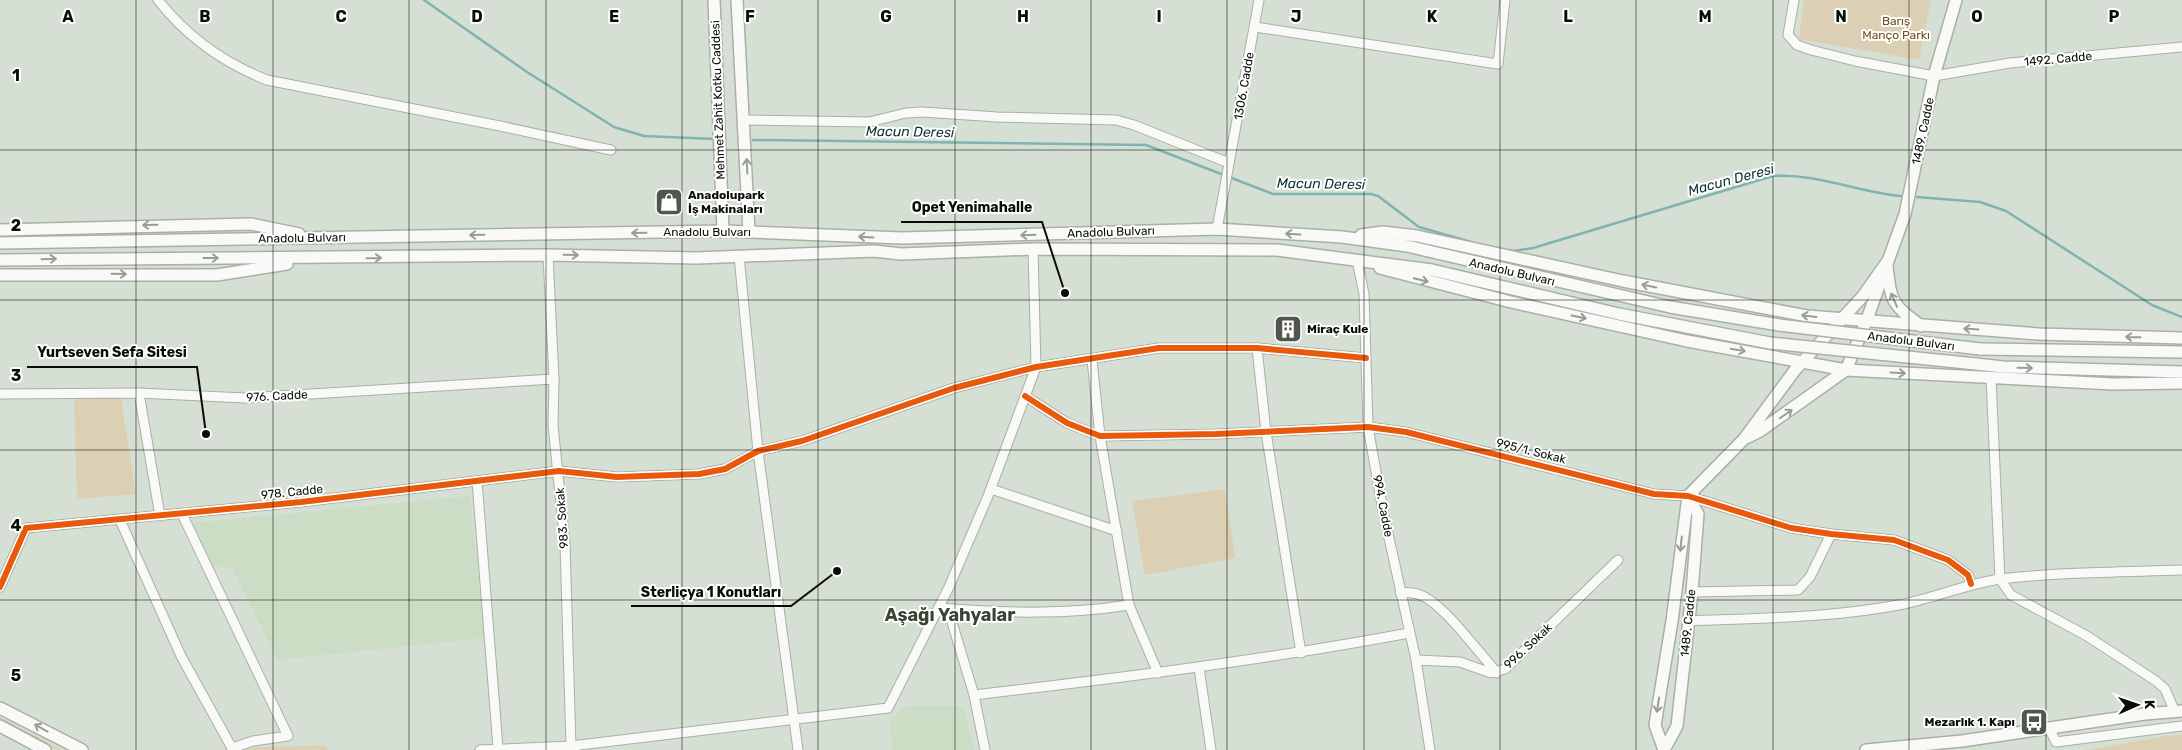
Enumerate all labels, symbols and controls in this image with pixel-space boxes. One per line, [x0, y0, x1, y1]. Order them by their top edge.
text: A [62, 7, 74, 26]
text: B [199, 7, 211, 26]
text: C [335, 7, 347, 26]
text: D [471, 7, 483, 26]
text: E [609, 7, 619, 26]
text: F [745, 7, 755, 26]
text: G [880, 7, 892, 26]
text: H [1017, 7, 1029, 26]
text: I [1156, 7, 1162, 26]
text: J [1291, 7, 1301, 26]
text: K [1427, 7, 1438, 26]
text: L [1563, 7, 1573, 26]
text: M [1698, 7, 1712, 26]
text: N [1835, 7, 1847, 26]
text: O [1971, 7, 1983, 26]
text: P [2109, 7, 2120, 26]
park label: Barış Manço Parkı [1862, 14, 1930, 42]
street label: Mehmet Zahit Kotku Caddesi [708, 20, 728, 180]
street label: 1492. Cadde [2023, 49, 2093, 69]
street label: 1306. Cadde [1231, 51, 1257, 121]
text: 1 [12, 66, 20, 85]
street label: 1489. Cadde [1909, 96, 1937, 166]
water label: Macun Deresi [866, 123, 955, 141]
one-way arrow [742, 158, 751, 174]
water label: Macun Deresi [1686, 160, 1777, 200]
water label: Macun Deresi [1277, 175, 1366, 193]
shop icon: Anadolupark İş Makinaları [654, 187, 684, 217]
place label: Anadolupark İş Makinaları [688, 188, 765, 216]
callout: Opet Yenimahalle [901, 193, 1042, 222]
text: Opet Yenimahalle [912, 199, 1032, 216]
text: 2 [11, 216, 21, 235]
one-way arrow [142, 221, 158, 230]
street label: Anadolu Bulvarı [1067, 223, 1155, 241]
street label: Anadolu Bulvarı [663, 225, 751, 239]
one-way arrow [631, 228, 647, 237]
one-way arrow [1285, 229, 1301, 238]
street label: Anadolu Bulvarı [258, 230, 346, 246]
one-way arrow [469, 230, 486, 240]
one-way arrow [1021, 230, 1037, 239]
one-way arrow [858, 232, 874, 241]
one-way arrow [563, 251, 579, 260]
one-way arrow [202, 253, 219, 263]
one-way arrow [365, 253, 381, 263]
one-way arrow [40, 254, 56, 264]
street label: Anadolu Bulvarı [1468, 255, 1556, 289]
one-way arrow [110, 269, 126, 279]
one-way arrow [1412, 276, 1428, 285]
one-way arrow [1642, 281, 1658, 290]
one-way arrow [1888, 293, 1898, 308]
one-way arrow [1801, 311, 1817, 321]
one-way arrow [1570, 313, 1586, 322]
building icon: Miraç Kule [1273, 314, 1303, 344]
place label: Miraç Kule [1307, 322, 1368, 336]
one-way arrow [1963, 325, 1979, 334]
street label: Anadolu Bulvarı [1867, 329, 1955, 353]
one-way arrow [2126, 332, 2142, 342]
callout: Yurtseven Sefa Sitesi [27, 338, 197, 367]
text: Yurtseven Sefa Sitesi [37, 344, 187, 361]
one-way arrow [1730, 345, 1746, 355]
one-way arrow [2016, 363, 2033, 373]
text: 3 [11, 366, 21, 385]
one-way arrow [1890, 369, 1906, 378]
street label: 976. Cadde [246, 387, 308, 405]
one-way arrow [1779, 409, 1793, 419]
street label: 995/1. Sokak [1495, 436, 1568, 467]
street label: 994. Cadde [1370, 474, 1396, 538]
street label: 978. Cadde [260, 482, 324, 502]
street label: 983. Sokak [553, 486, 571, 549]
text: 4 [11, 516, 22, 535]
one-way arrow [1676, 536, 1686, 552]
callout: Sterliçya 1 Konutları [631, 577, 791, 606]
text: Sterliçya 1 Konutları [641, 584, 781, 601]
street label: 1489. Cadde [1677, 588, 1699, 658]
district label: Aşağı Yahyalar [885, 604, 1015, 626]
street label: 996. Sokak [1501, 620, 1556, 672]
text: 5 [11, 666, 21, 685]
north arrow [2112, 680, 2162, 730]
one-way arrow [1653, 697, 1663, 713]
text: K [2141, 700, 2158, 710]
bus stop icon: Mezarlık 1. Kapı [2019, 707, 2049, 737]
place label: Mezarlık 1. Kapı [1925, 715, 2015, 729]
one-way arrow [34, 723, 49, 733]

